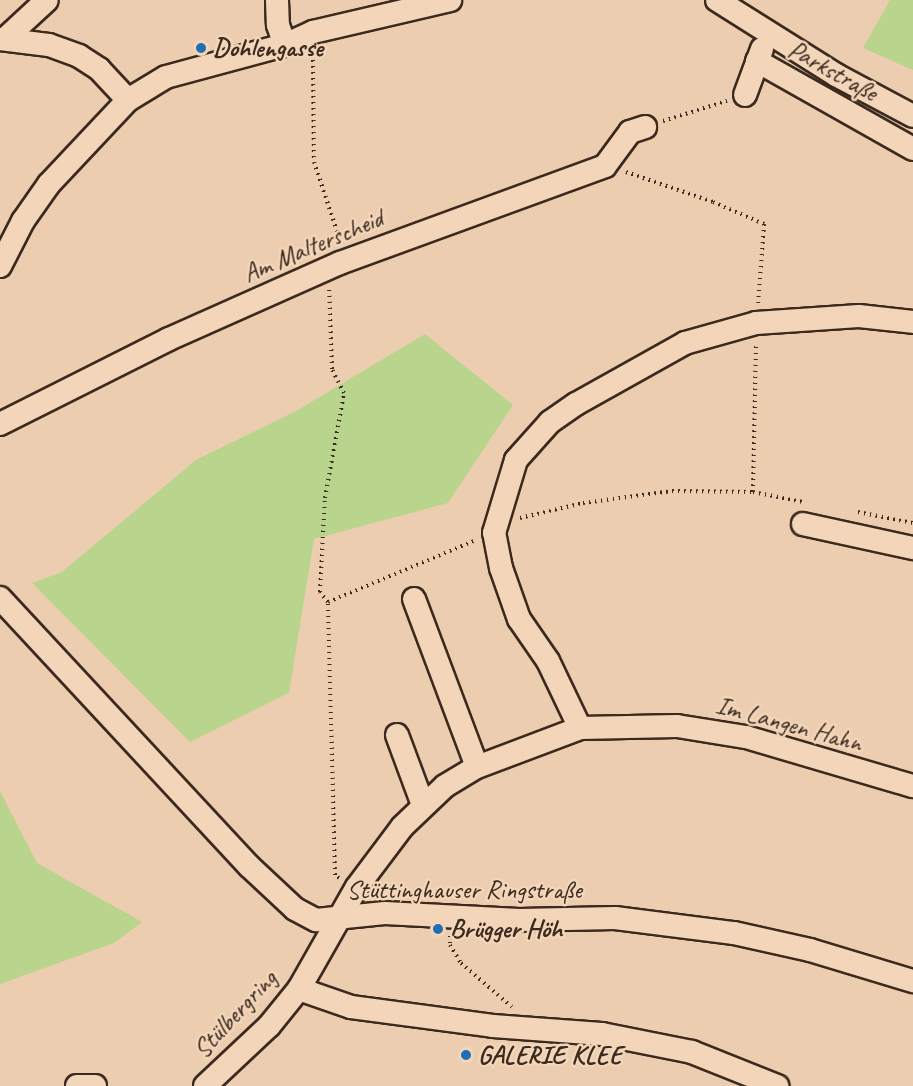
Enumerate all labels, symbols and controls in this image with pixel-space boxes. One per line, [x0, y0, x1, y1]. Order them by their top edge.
place label: Dohlengasse [213, 32, 323, 64]
street label: Parkstraße [783, 34, 883, 108]
marker: Dohlengasse [194, 41, 208, 55]
street label: Am Malterscheid [239, 203, 387, 289]
street label: Im Langen Hahn [712, 689, 866, 759]
street label: Stüttinghauser Ringstraße [346, 874, 582, 906]
place label: Brügger Höh [450, 913, 562, 945]
marker: Brügger Höh [431, 922, 445, 936]
street label: Stülbergring [186, 963, 284, 1065]
place label: GALERIE KLEE [478, 1039, 623, 1071]
marker: GALERIE KLEE [459, 1048, 473, 1062]

